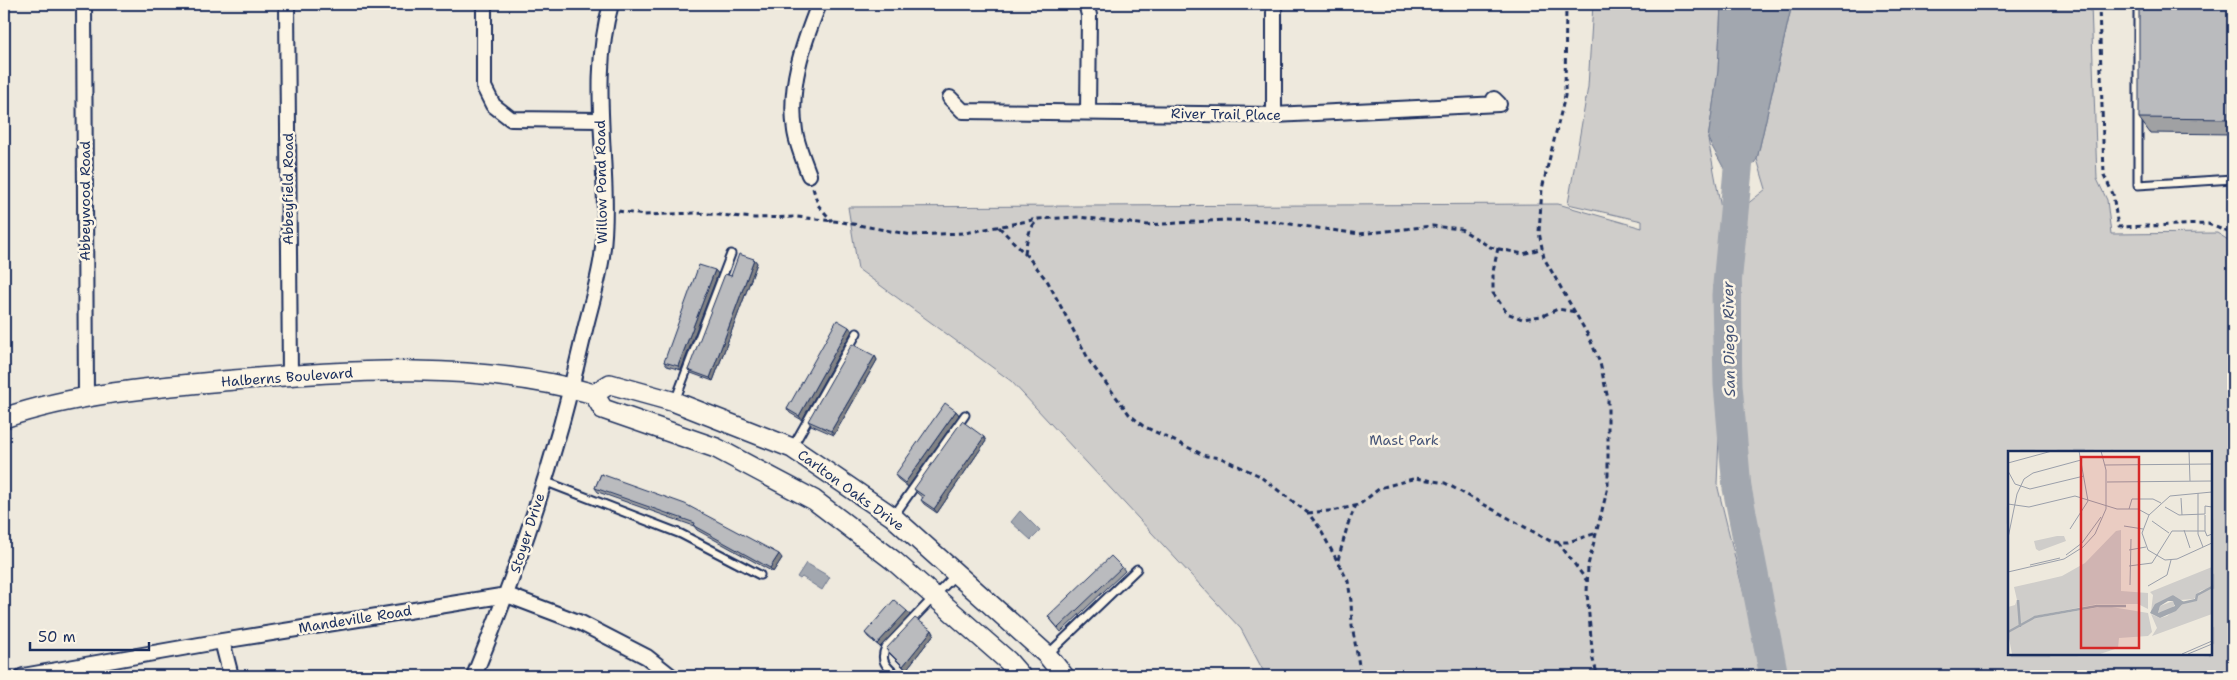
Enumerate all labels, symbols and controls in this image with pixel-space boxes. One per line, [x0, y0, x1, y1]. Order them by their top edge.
street label: River Trail Place [1171, 104, 1281, 124]
street label: Willow Pond Road [591, 120, 611, 244]
street label: Abbeyfield Road [279, 133, 297, 245]
street label: Abbeywood Road [76, 141, 94, 261]
water label: San Diego River [1718, 280, 1740, 397]
street label: Halberns Boulevard [220, 363, 354, 391]
park label: Mast Park [1369, 431, 1439, 449]
street label: Carlton Oaks Drive [794, 445, 908, 535]
inset map [2008, 451, 2212, 655]
street label: Stoyer Drive [506, 491, 548, 575]
street label: Mandeville Road [297, 601, 413, 637]
scale bar [30, 620, 149, 652]
text: 50 m [38, 627, 76, 647]

